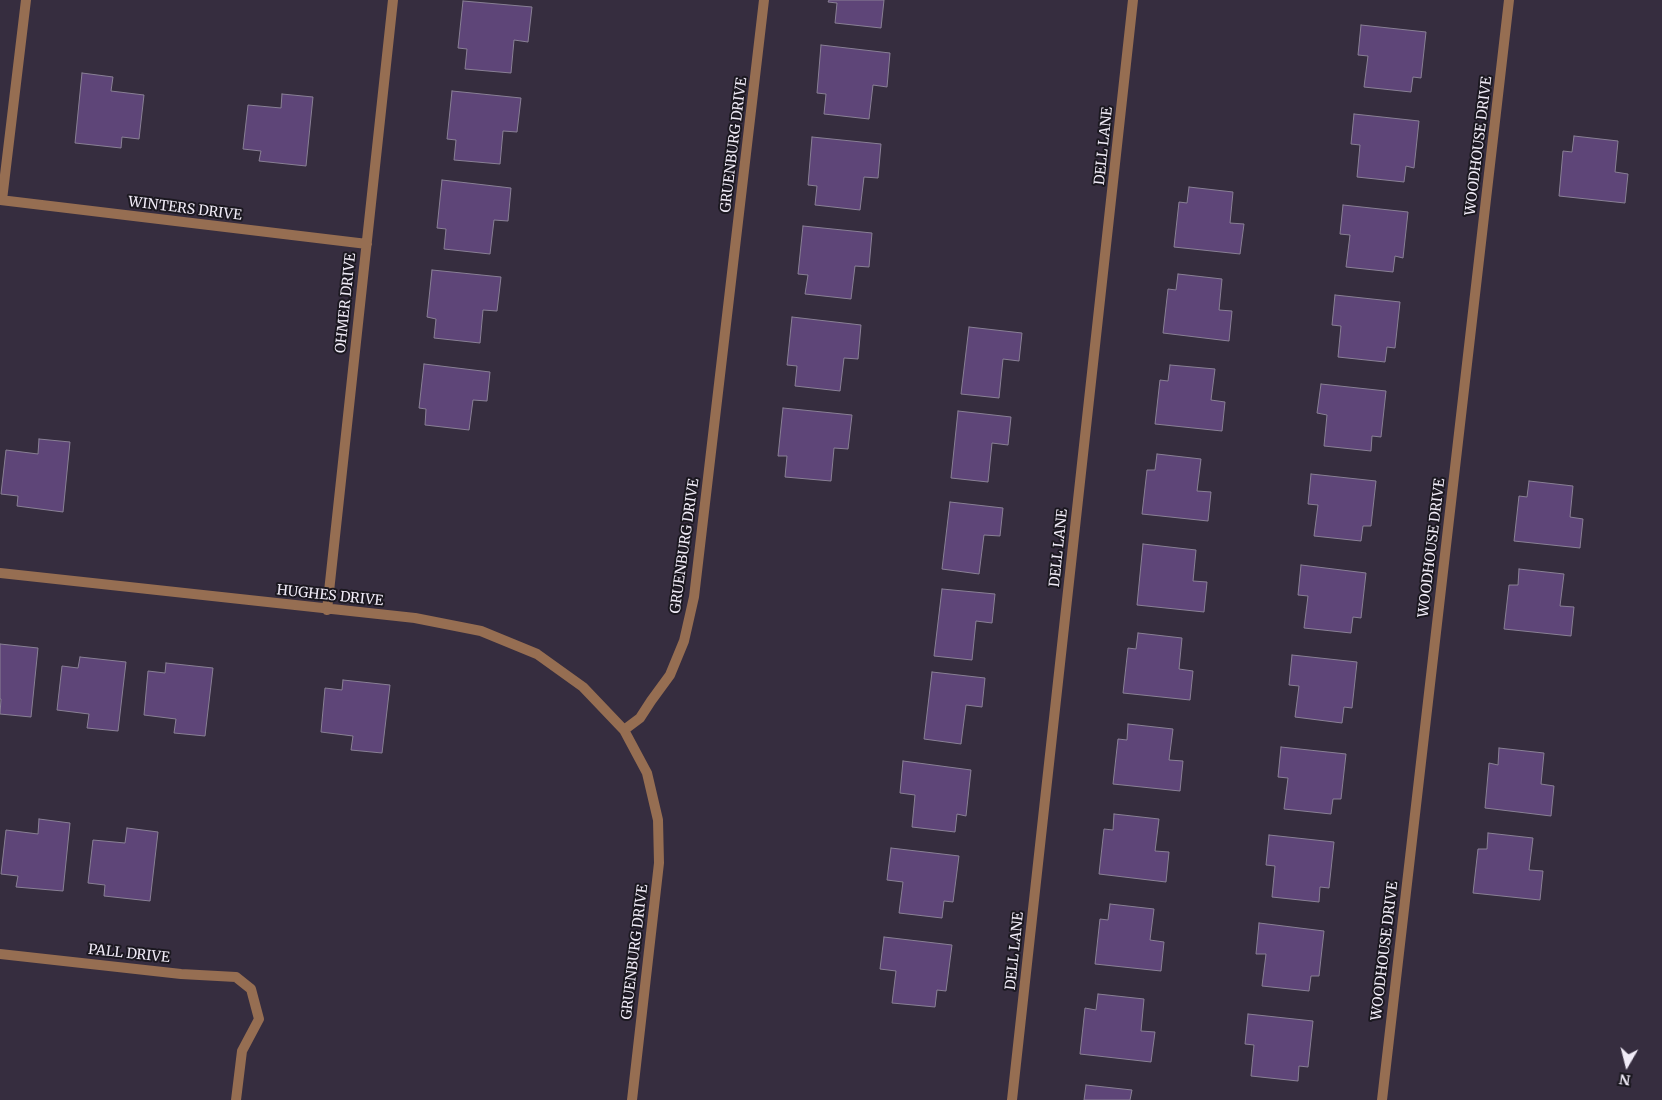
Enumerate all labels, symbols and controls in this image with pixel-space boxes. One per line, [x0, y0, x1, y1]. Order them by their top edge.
street label: GRUENBURG DRIVE [717, 76, 751, 214]
street label: WOODHOUSE DRIVE [1462, 76, 1496, 216]
street label: DELL LANE [1092, 106, 1116, 186]
street label: WINTERS DRIVE [127, 194, 243, 224]
street label: OHMER DRIVE [332, 252, 360, 354]
street label: GRUENBURG DRIVE [667, 477, 703, 615]
street label: WOODHOUSE DRIVE [1415, 478, 1449, 618]
street label: DELL LANE [1047, 508, 1071, 588]
street label: HUGHES DRIVE [276, 582, 384, 610]
street label: WOODHOUSE DRIVE [1368, 881, 1402, 1021]
street label: GRUENBURG DRIVE [618, 883, 652, 1021]
street label: DELL LANE [1003, 911, 1027, 991]
street label: PALL DRIVE [87, 941, 171, 967]
north arrow [1602, 1040, 1652, 1090]
text: N [1618, 1070, 1632, 1090]

